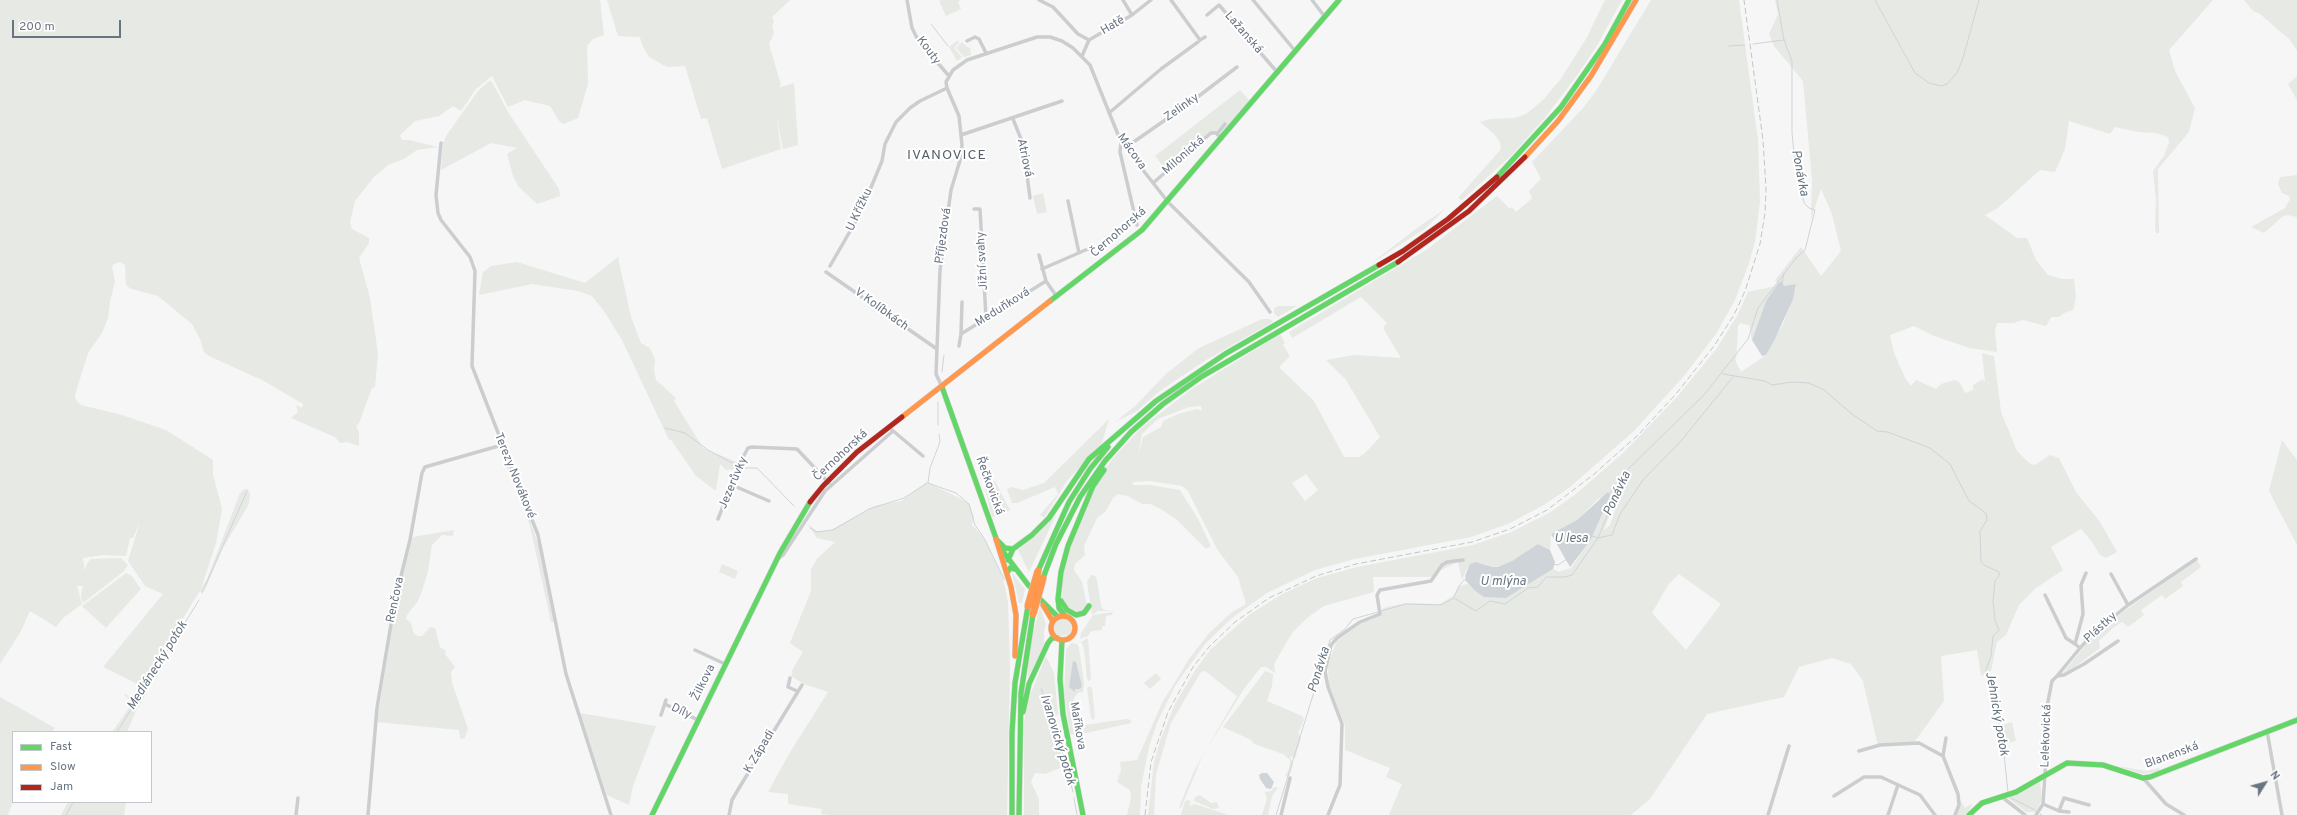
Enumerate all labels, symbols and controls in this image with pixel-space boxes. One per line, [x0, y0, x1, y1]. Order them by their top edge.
street label: Lažanská [1221, 9, 1265, 57]
scale bar [14, 12, 123, 38]
street label: Hatě [1099, 13, 1127, 39]
text: 200 m [19, 19, 55, 35]
street label: Kouty [913, 34, 943, 68]
street label: Zelinky [1162, 91, 1202, 125]
street label: Mácova [1113, 131, 1149, 173]
street label: Milonická [1160, 134, 1208, 178]
street label: Atriová [1013, 138, 1035, 178]
district label: IVANOVICE [907, 148, 987, 164]
water label: Ponávka [1787, 148, 1811, 198]
street label: U Křížku [844, 186, 876, 234]
street label: Černohorská [1088, 205, 1150, 261]
street label: Příjezdová [933, 207, 955, 265]
street label: Jižní svahy [974, 231, 992, 291]
street label: V Kolíbkách [851, 286, 911, 334]
street label: Meduňková [973, 286, 1033, 330]
street label: Černohorská [811, 427, 871, 485]
street label: Terezy Novákové [490, 431, 538, 521]
street label: Jezerůvky [717, 455, 751, 511]
street label: Řečkovická [972, 455, 1006, 517]
water label: Ponávka [1601, 469, 1635, 519]
water label: U lesa [1554, 531, 1588, 547]
water label: U mlýna [1480, 574, 1526, 590]
street label: Renčova [384, 576, 408, 624]
street label: Plástky [2082, 609, 2120, 647]
water label: Medlánecký potok [124, 619, 192, 713]
water label: Ponávka [1306, 645, 1334, 695]
street label: Žilkova [689, 662, 719, 704]
water label: Jehnický potok [1981, 671, 2011, 757]
water label: Ivanovický potok [1036, 693, 1078, 787]
street label: Díly [669, 701, 693, 723]
street label: Maříkova [1066, 701, 1088, 751]
street label: Lelekovická [2039, 704, 2055, 768]
street label: K Západi [741, 728, 779, 776]
legend [12, 731, 152, 803]
text: Fast [50, 739, 72, 755]
street label: Blanenská [2143, 740, 2201, 772]
text: Slow [50, 759, 76, 775]
north arrow [2245, 763, 2285, 803]
text: N [2267, 768, 2283, 783]
text: Jam [50, 779, 73, 795]

